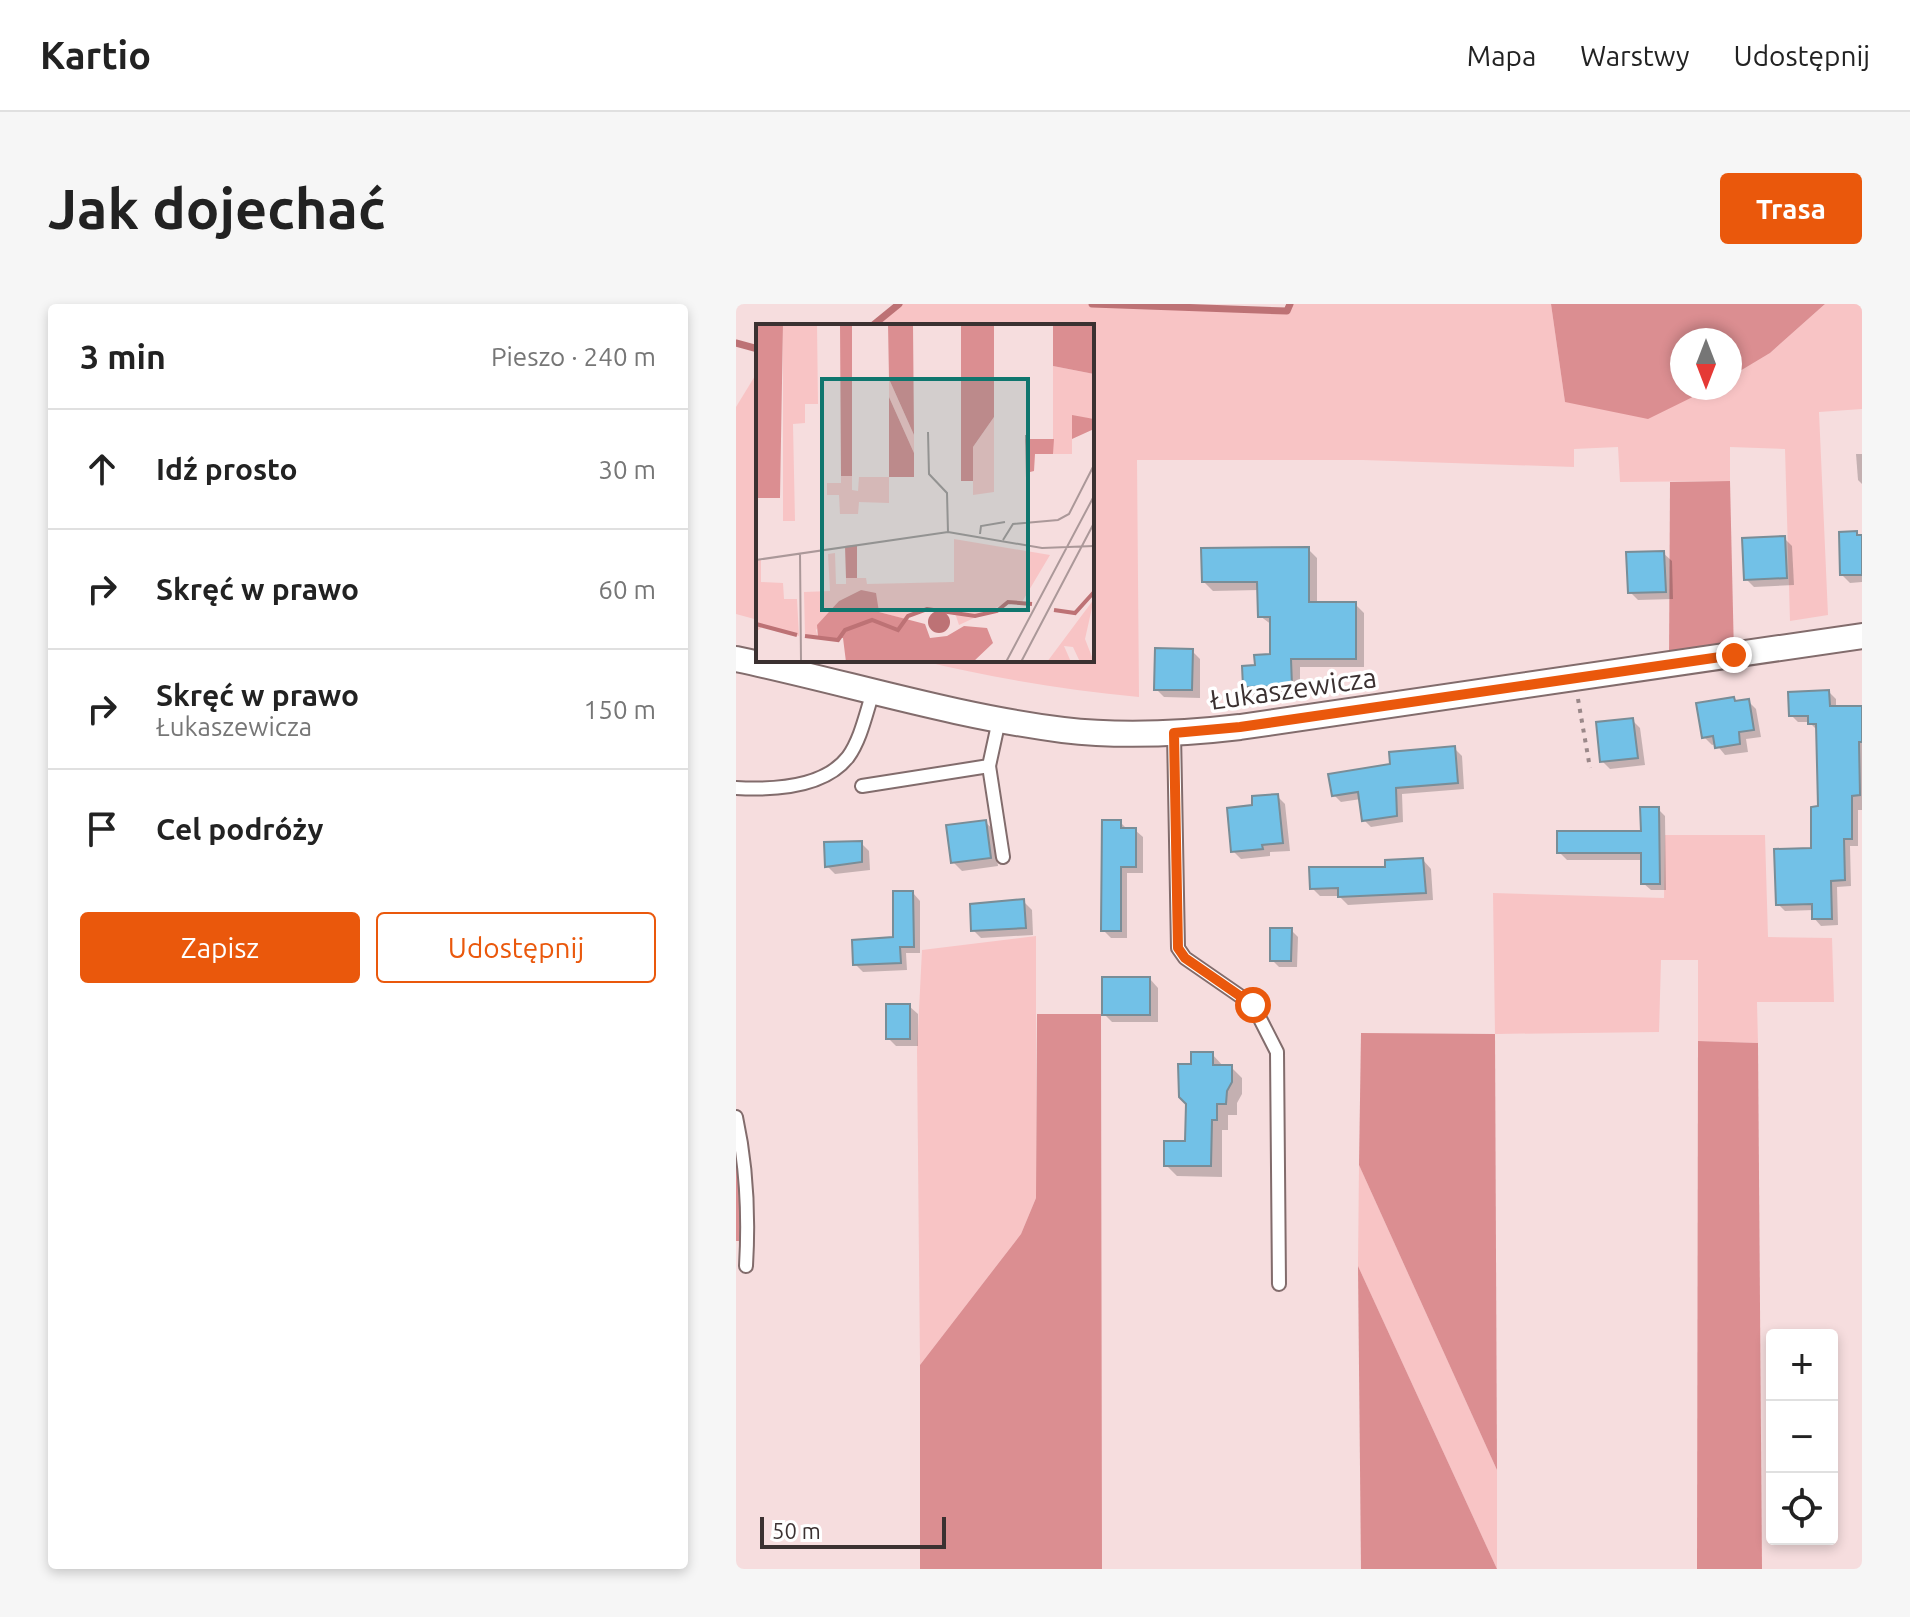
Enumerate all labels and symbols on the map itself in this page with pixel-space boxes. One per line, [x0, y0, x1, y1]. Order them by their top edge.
inset map [756, 324, 1094, 662]
north arrow [1670, 328, 1742, 400]
route end [1716, 637, 1752, 673]
street label: Łukaszewicza [1208, 661, 1378, 715]
route start [1235, 987, 1271, 1023]
scale bar [760, 1513, 946, 1549]

